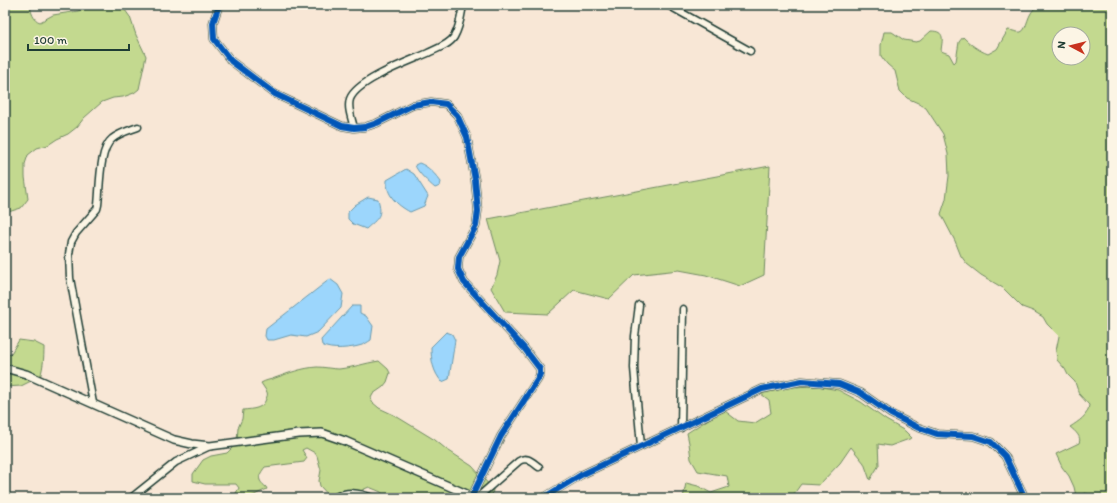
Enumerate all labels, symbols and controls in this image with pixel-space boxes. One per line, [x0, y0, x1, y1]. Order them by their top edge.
scale bar [28, 26, 129, 52]
north arrow [1051, 26, 1091, 66]
text: 100 m [34, 33, 67, 47]
text: N [1055, 40, 1068, 49]

